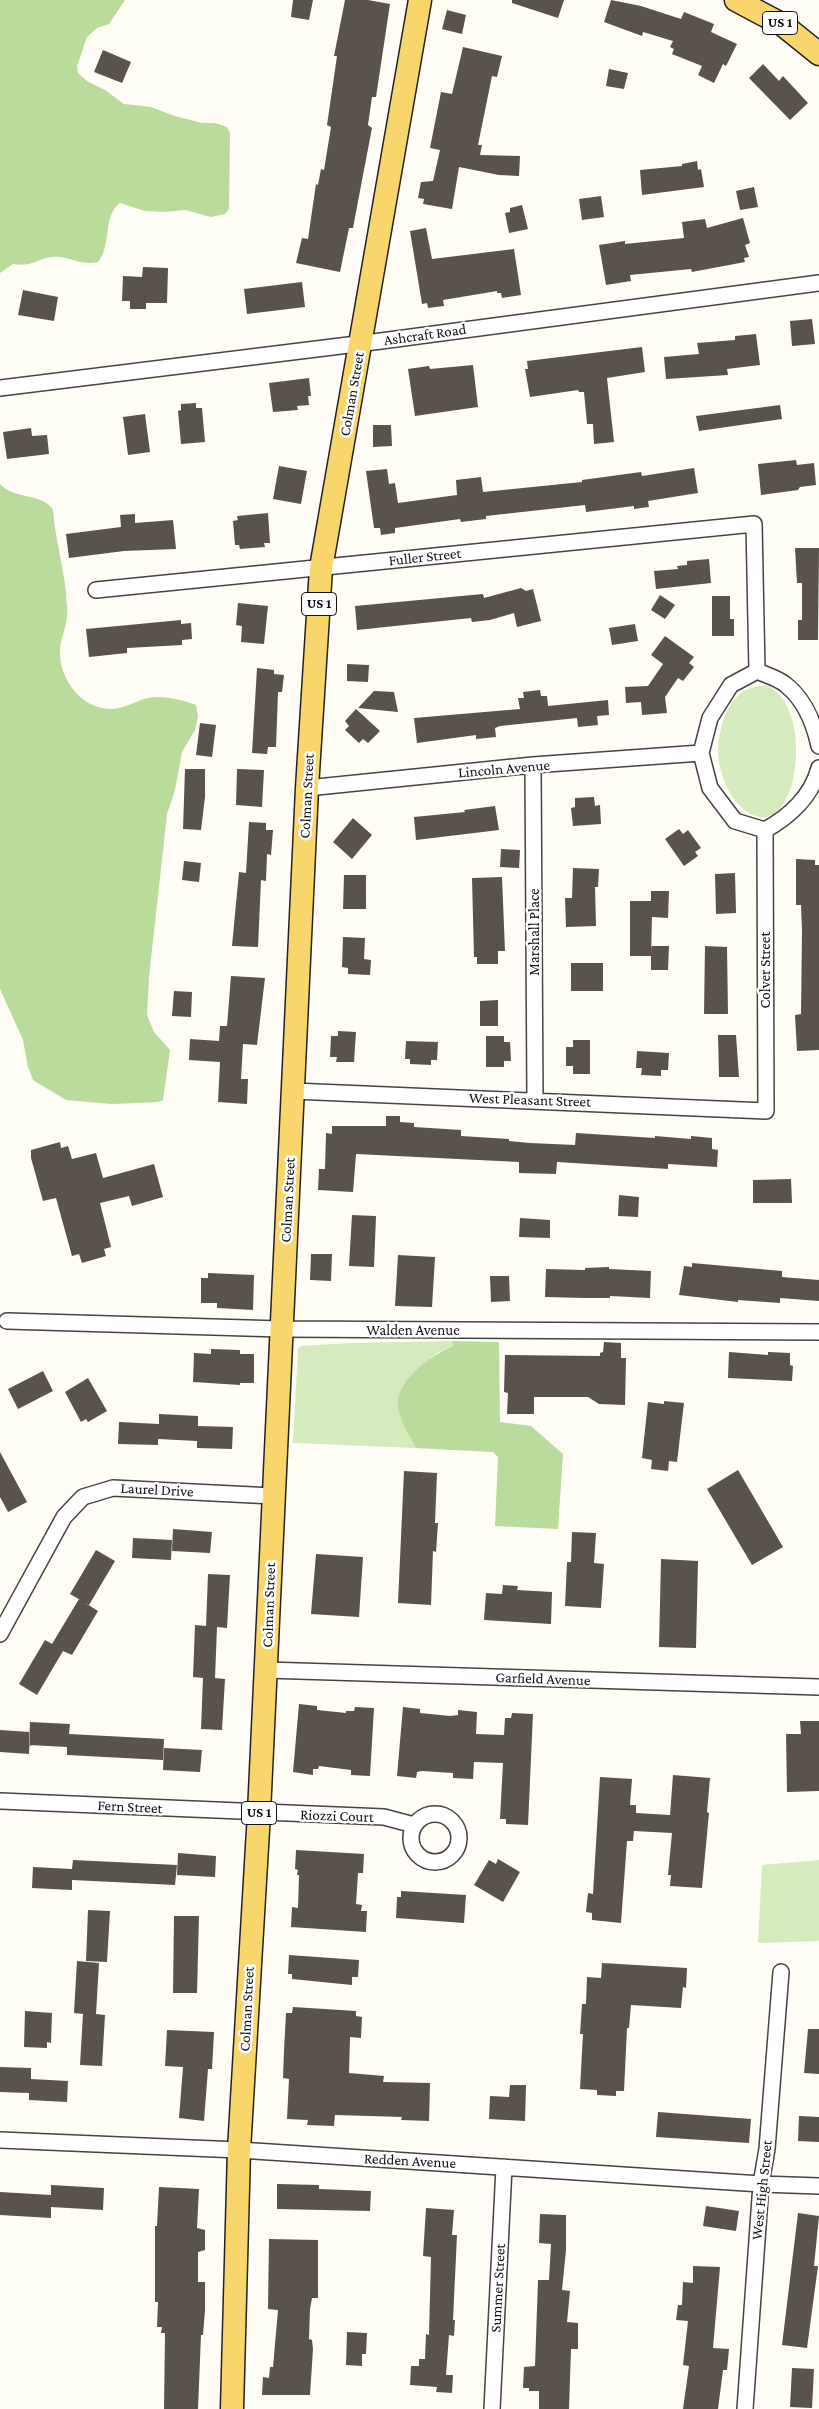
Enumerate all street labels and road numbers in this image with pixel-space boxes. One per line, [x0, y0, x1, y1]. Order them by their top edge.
road number: US 1 [762, 12, 798, 34]
street label: Ashcraft Road [382, 320, 468, 350]
street label: Colman Street [336, 351, 368, 437]
street label: Fuller Street [388, 544, 462, 570]
road number: US 1 [302, 592, 336, 616]
street label: Colman Street [296, 753, 318, 839]
street label: Lincoln Avenue [457, 756, 551, 782]
street label: Marshall Place [525, 888, 543, 976]
street label: Colver Street [756, 932, 774, 1008]
street label: West Pleasant Street [469, 1089, 591, 1111]
street label: Colman Street [277, 1157, 299, 1243]
street label: Walden Avenue [366, 1321, 460, 1339]
street label: Laurel Drive [120, 1479, 194, 1501]
street label: Colman Street [259, 1562, 279, 1648]
street label: Garfield Avenue [495, 1668, 591, 1690]
street label: Fern Street [97, 1796, 163, 1818]
road number: US 1 [242, 1802, 276, 1825]
street label: Riozzi Court [300, 1806, 374, 1826]
street label: Colman Street [236, 1966, 258, 2052]
street label: West High Street [748, 2139, 776, 2241]
street label: Redden Avenue [364, 2150, 456, 2172]
street label: Summer Street [487, 2243, 509, 2333]

